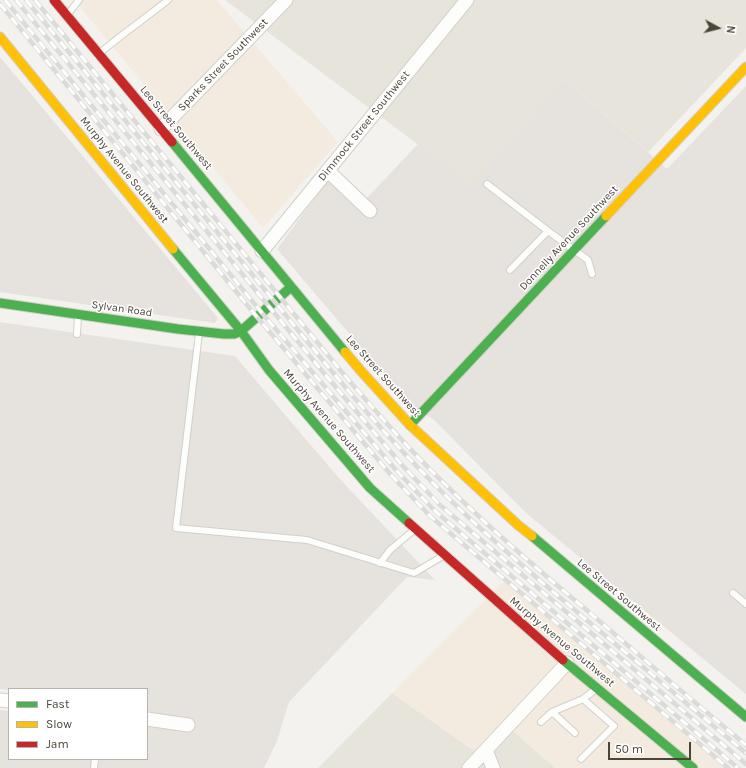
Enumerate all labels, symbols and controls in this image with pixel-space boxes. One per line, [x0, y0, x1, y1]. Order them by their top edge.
north arrow [698, 8, 738, 48]
street label: Sparks Street Southwest [175, 16, 271, 114]
text: N [723, 25, 737, 34]
street label: Dimmock Street Southwest [315, 68, 413, 184]
street label: Lee Street Southwest [137, 83, 215, 173]
street label: Murphy Avenue Southwest [77, 114, 171, 226]
street label: Donnelly Avenue Southwest [517, 183, 621, 293]
street label: Sylvan Road [91, 298, 153, 320]
street label: Lee Street Southwest [343, 332, 423, 420]
street label: Murphy Avenue Southwest [280, 366, 378, 476]
street label: Lee Street Southwest [574, 556, 664, 634]
street label: Murphy Avenue Southwest [507, 594, 617, 690]
legend [8, 688, 148, 760]
text: Fast [46, 697, 69, 711]
text: Slow [46, 717, 72, 731]
scale bar [610, 734, 693, 760]
text: Jam [46, 737, 69, 751]
text: 50 m [615, 742, 643, 756]

